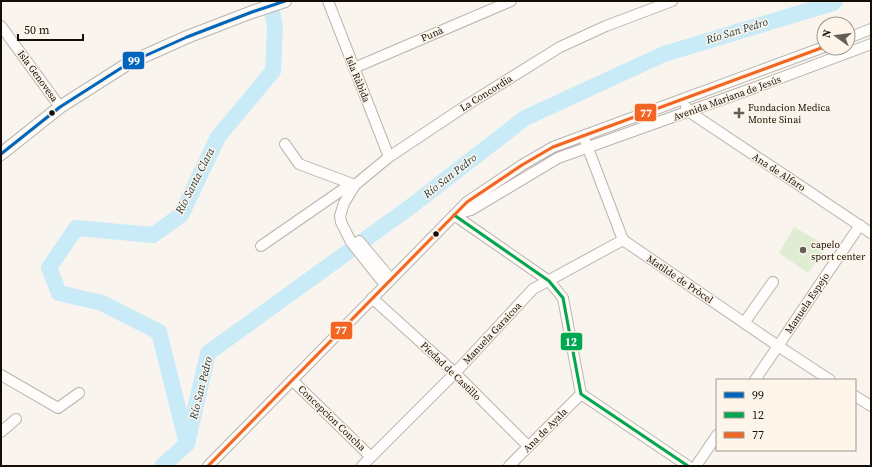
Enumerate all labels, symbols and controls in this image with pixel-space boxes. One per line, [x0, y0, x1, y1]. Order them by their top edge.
water label: Río San Pedro [703, 14, 770, 48]
scale bar [18, 16, 83, 42]
north arrow [816, 16, 856, 56]
text: 50 m [24, 22, 50, 38]
street label: Punà [419, 23, 446, 44]
text: N [819, 28, 835, 39]
street label: Isla Genovesa [15, 48, 62, 105]
line badge: 99 [122, 51, 145, 70]
text: 99 [128, 54, 140, 69]
street label: Isla Ràbida [343, 54, 374, 105]
street label: La Concordia [457, 71, 515, 114]
street label: Avenida Mariana de Jesús [671, 72, 783, 124]
place label: Fundacion Medica Monte Sinai [748, 101, 831, 126]
line badge: 77 [634, 103, 657, 122]
text: 77 [640, 106, 652, 121]
marker: Fundacion Medica Monte Sinai [733, 107, 745, 119]
unlabelled marker [47, 108, 57, 118]
water label: Río Santa Clara [171, 145, 218, 218]
water label: Río San Pedro [419, 150, 480, 202]
street label: Ana de Alfaro [750, 150, 809, 194]
unlabelled marker [431, 229, 441, 239]
place label: capelo sport center [811, 238, 866, 263]
marker: capelo sport center [798, 245, 808, 255]
street label: Matilde de Pròcel [644, 252, 716, 306]
street label: Manuela Espejo [782, 270, 832, 336]
street label: Manuela Garaicoa [460, 299, 525, 367]
line badge: 77 [330, 321, 353, 340]
text: 77 [335, 323, 347, 338]
line badge: 12 [560, 332, 583, 351]
text: 12 [565, 335, 577, 350]
street label: Piedad de Castillo [418, 339, 484, 404]
water label: Río San Pedro [186, 354, 216, 422]
legend [716, 379, 856, 451]
street label: Concepcion Concha [295, 382, 369, 454]
text: 99 [752, 387, 764, 403]
street label: Ana de Ayala [520, 404, 571, 455]
text: 12 [752, 407, 764, 423]
text: 77 [752, 427, 764, 443]

